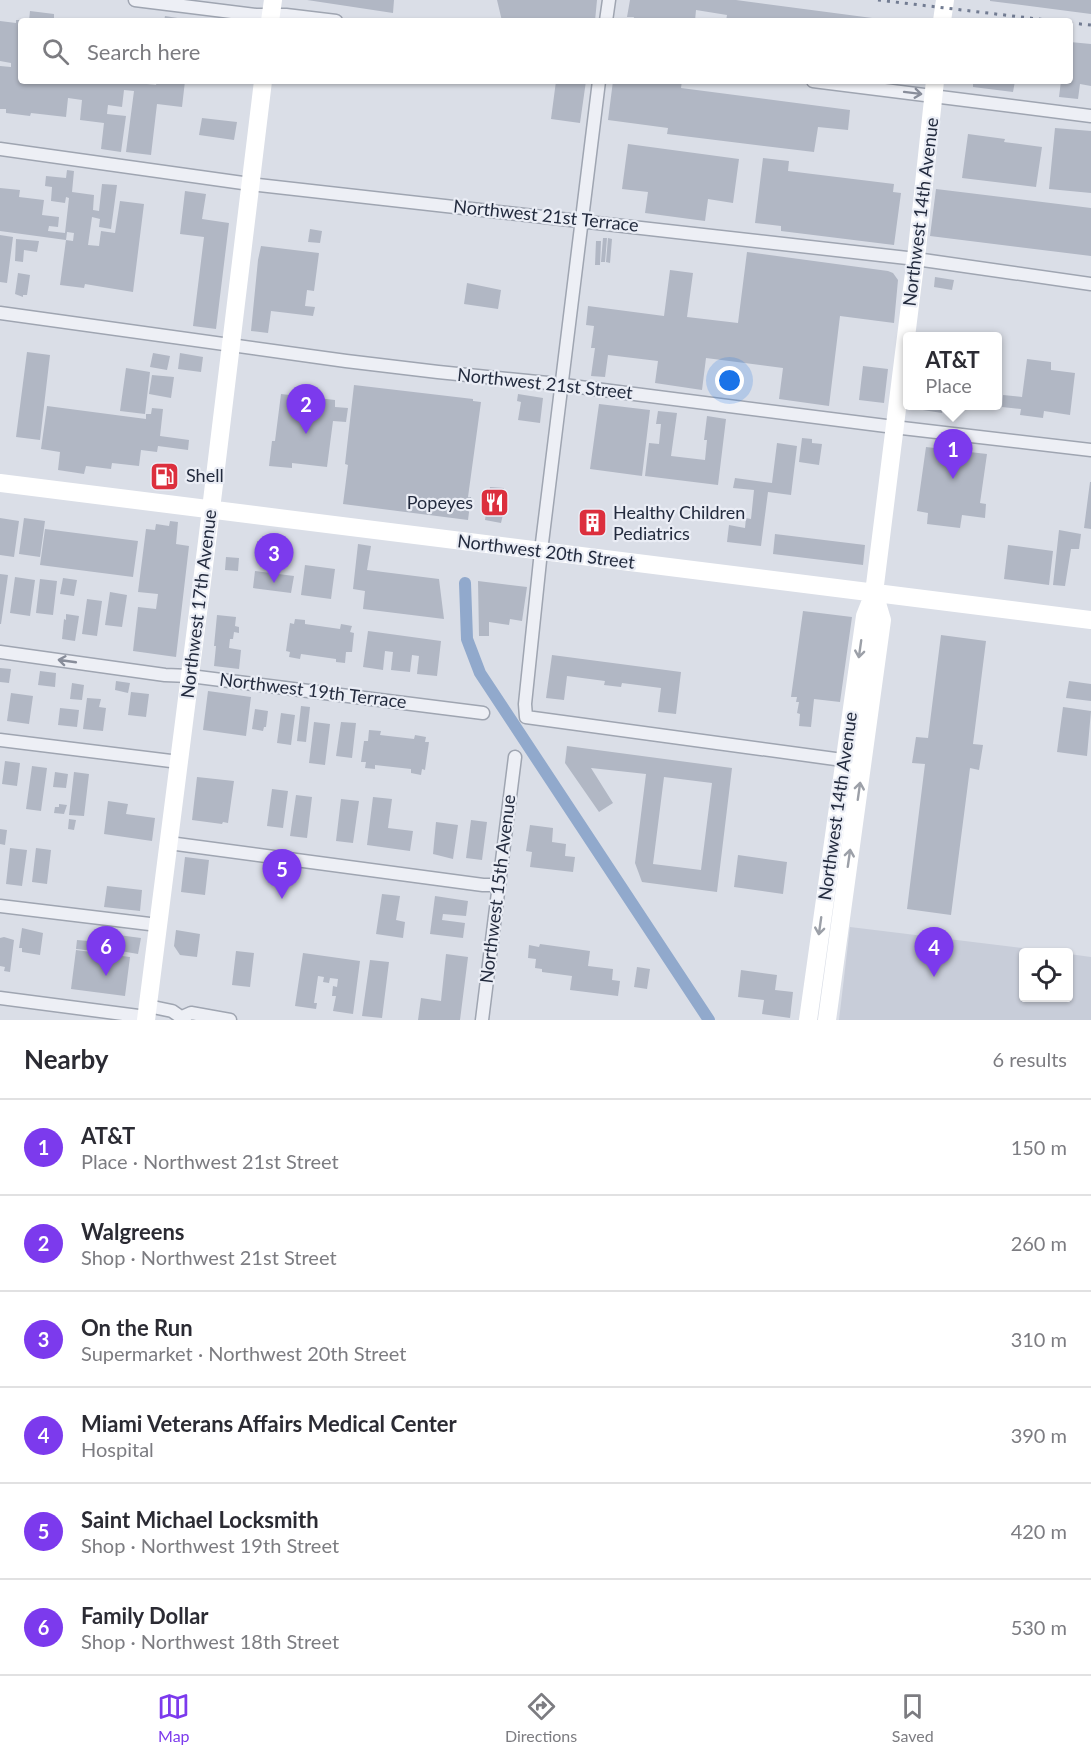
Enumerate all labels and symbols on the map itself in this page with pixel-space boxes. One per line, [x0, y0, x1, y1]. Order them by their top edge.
one-way arrow [903, 88, 923, 99]
street label: Northwest 14th Avenue [898, 116, 943, 308]
street label: Northwest 21st Terrace [452, 194, 640, 236]
street label: Northwest 21st Street [456, 363, 634, 403]
your location [715, 366, 744, 395]
pin: 2 [286, 384, 326, 434]
pin: 1 [934, 430, 972, 479]
fuel station icon: Shell [149, 460, 181, 492]
place label: Shell [186, 464, 224, 486]
restaurant icon: Popeyes [478, 487, 510, 519]
place label: Popeyes [407, 491, 473, 513]
place label: Healthy Children Pediatrics [613, 501, 745, 544]
building icon: Healthy Children Pediatrics [576, 507, 608, 539]
street label: Northwest 17th Avenue [176, 508, 221, 700]
street label: Northwest 20th Street [456, 529, 637, 573]
pin: 3 [254, 534, 294, 583]
one-way arrow [855, 639, 866, 659]
one-way arrow [58, 656, 77, 667]
street label: Northwest 19th Terrace [218, 668, 408, 712]
street label: Northwest 14th Avenue [813, 710, 861, 901]
one-way arrow [854, 781, 865, 801]
street label: Northwest 15th Avenue [475, 793, 520, 985]
one-way arrow [844, 849, 855, 868]
pin: 5 [262, 850, 302, 899]
one-way arrow [815, 915, 826, 935]
pin: 6 [86, 926, 126, 976]
pin: 4 [914, 928, 954, 977]

